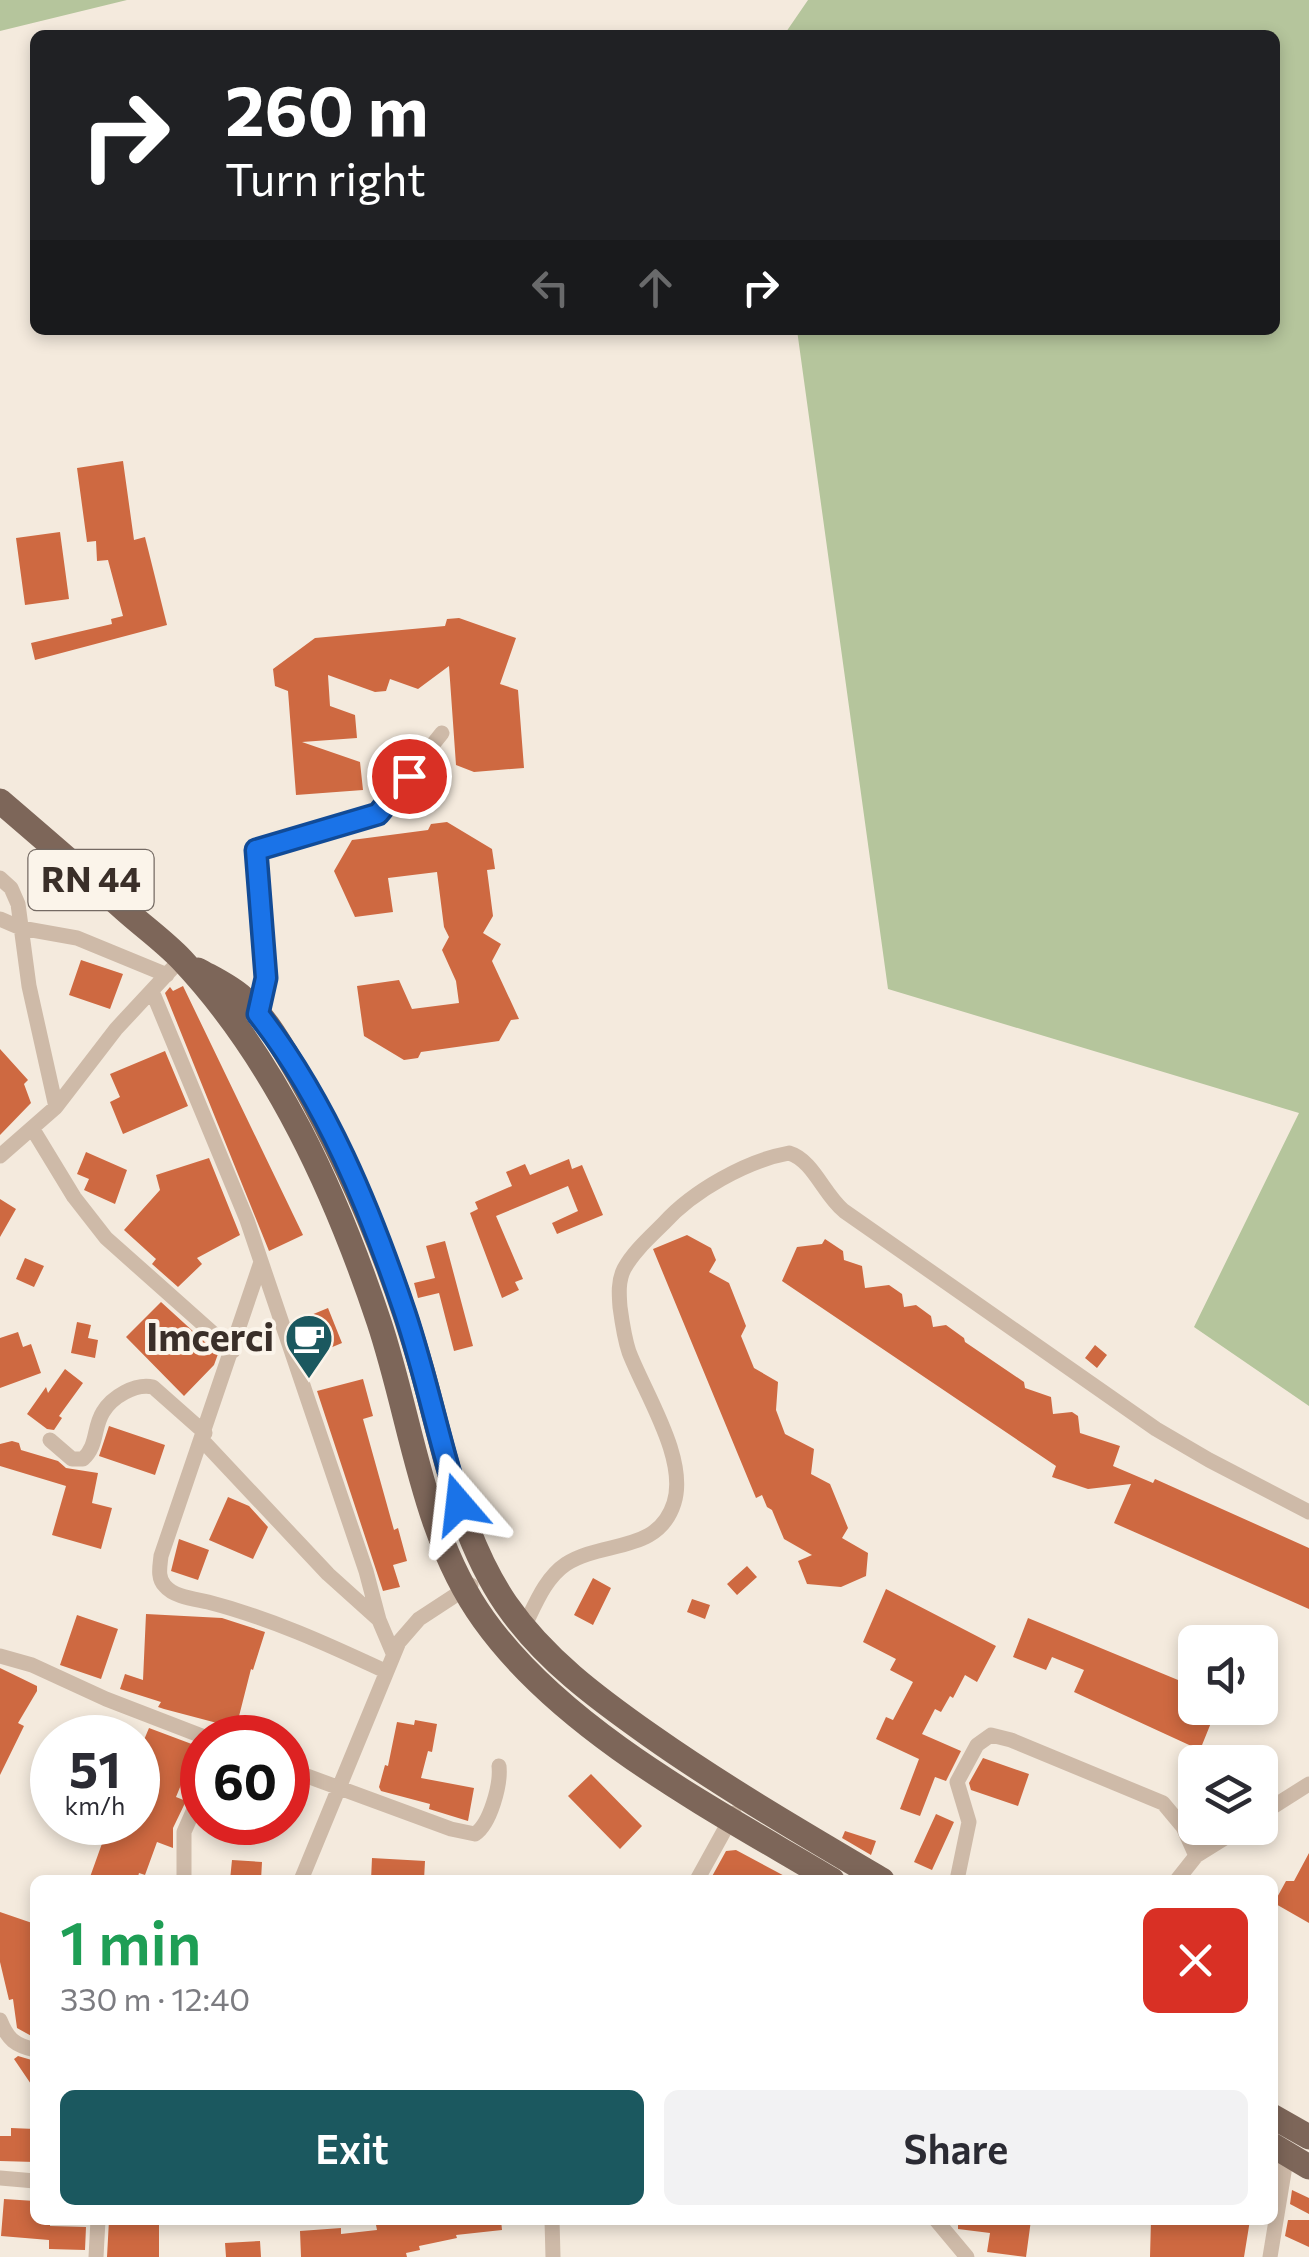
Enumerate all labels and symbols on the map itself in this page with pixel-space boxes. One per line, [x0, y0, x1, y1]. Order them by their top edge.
pin [367, 734, 452, 819]
road number: RN 44 [28, 850, 154, 910]
place label: Imcerci [146, 1312, 274, 1359]
cafe icon: Imcerci [283, 1312, 335, 1380]
position arrow [407, 1452, 511, 1556]
speed limit sign: 60 [180, 1715, 310, 1845]

